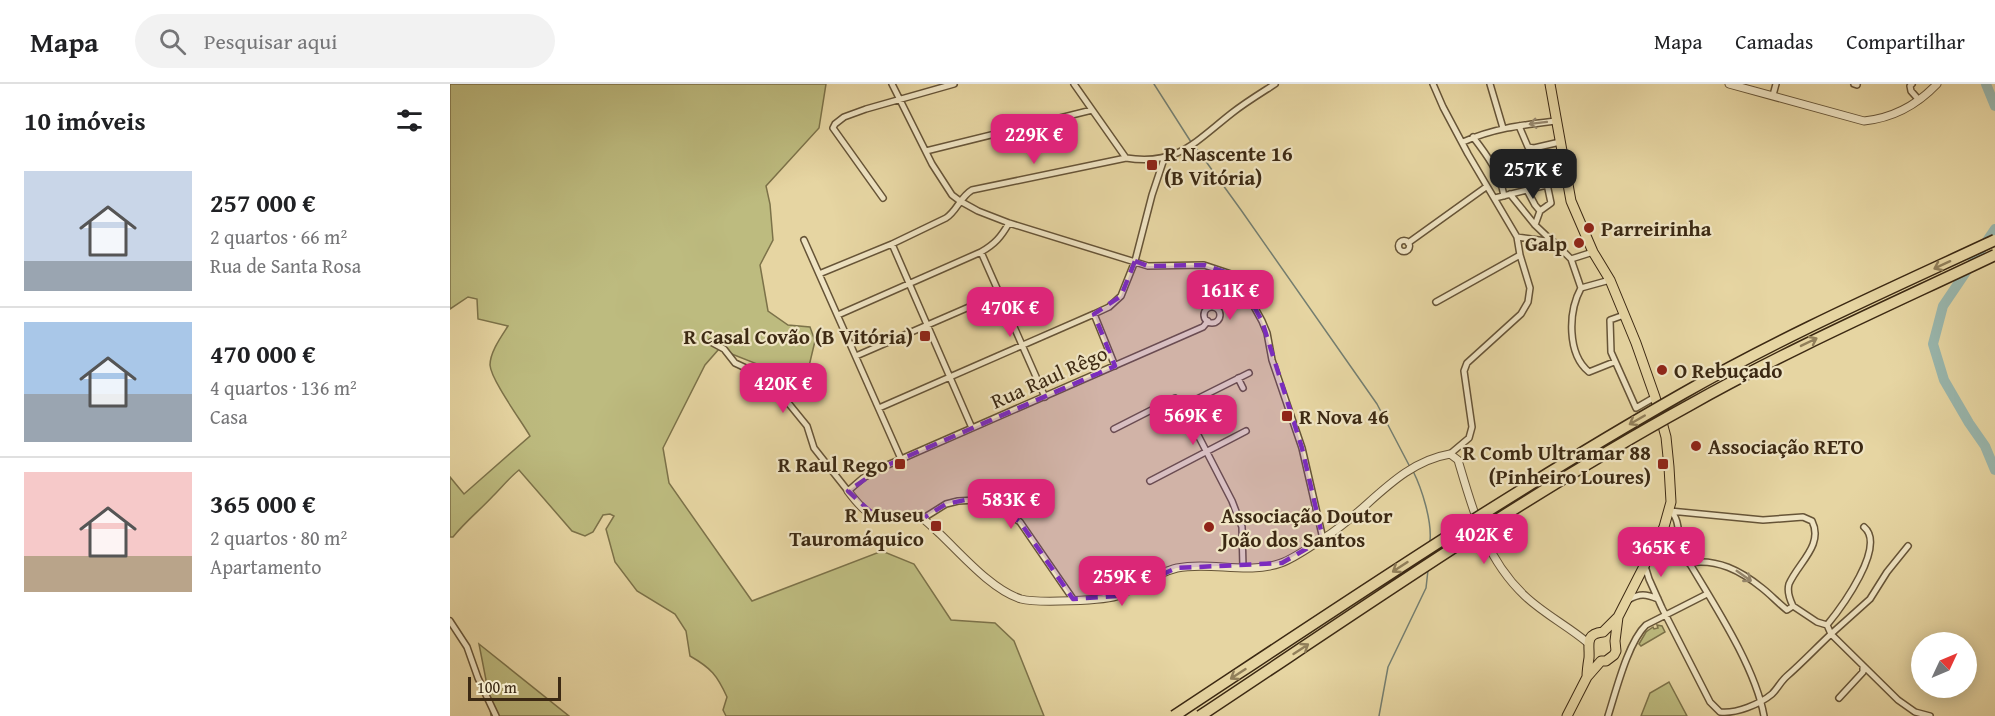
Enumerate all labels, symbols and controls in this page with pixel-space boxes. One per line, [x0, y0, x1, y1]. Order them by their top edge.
search box [135, 14, 555, 68]
text: Mapa [30, 21, 99, 62]
icon: search [156, 25, 189, 58]
text: Pesquisar aqui [204, 25, 337, 57]
text: Mapa [1654, 26, 1702, 57]
text: Camadas [1735, 26, 1813, 57]
text: Compartilhar [1846, 26, 1965, 57]
text: 10 imóveis [24, 101, 146, 140]
icon: filters [393, 104, 426, 137]
pin: 229K € [985, 114, 1083, 165]
one-way arrow [1529, 118, 1548, 129]
text: 229K € [1005, 119, 1063, 148]
place label: R Nascente 16 (B Vitória) [1164, 138, 1293, 193]
pin: 257K € [1484, 149, 1582, 200]
text: 257K € [1504, 154, 1562, 183]
marker: R Nascente 16 (B Vitória) [1145, 158, 1159, 172]
text: 257 000 € [210, 183, 316, 222]
icon: home [72, 195, 144, 267]
place label: Parreirinha [1601, 213, 1712, 244]
marker: Parreirinha [1582, 221, 1596, 235]
text: 2 quartos · 66 m² [210, 222, 347, 251]
place label: Galp [1525, 228, 1567, 259]
marker: Galp [1572, 236, 1586, 250]
text: Rua de Santa Rosa [210, 251, 361, 280]
one-way arrow [1934, 259, 1952, 271]
pin: 161K € [1181, 270, 1279, 321]
text: 161K € [1201, 275, 1259, 304]
pin: 470K € [961, 287, 1059, 338]
text: 470K € [981, 292, 1039, 321]
place label: R Casal Covão (B Vitória) [683, 321, 913, 352]
marker: R Casal Covão (B Vitória) [918, 329, 932, 343]
text: 470 000 € [210, 334, 316, 373]
one-way arrow [1800, 336, 1818, 348]
street label: Rua Raul Rêgo [986, 337, 1112, 417]
icon: home [72, 346, 144, 418]
place label: O Rebuçado [1674, 355, 1782, 386]
pin: 420K € [734, 363, 832, 414]
marker: O Rebuçado [1655, 363, 1669, 377]
text: 420K € [754, 368, 812, 397]
text: 4 quartos · 136 m² [210, 373, 357, 402]
pin: 569K € [1144, 395, 1242, 446]
text: 569K € [1164, 400, 1222, 429]
place label: R Nova 46 [1299, 401, 1389, 432]
text: Casa [210, 402, 248, 431]
marker: R Nova 46 [1280, 409, 1294, 423]
one-way arrow [1629, 414, 1646, 426]
place label: Associação RETO [1708, 431, 1864, 462]
place label: R Comb Ultramar 88 (Pinheiro Loures) [1463, 437, 1651, 492]
marker: Associação RETO [1689, 439, 1703, 453]
place label: R Raul Rego [778, 449, 888, 480]
marker: R Raul Rego [893, 457, 907, 471]
marker: R Comb Ultramar 88 (Pinheiro Loures) [1656, 457, 1670, 471]
pin: 583K € [962, 479, 1060, 530]
text: 365 000 € [210, 484, 316, 523]
text: 583K € [982, 484, 1040, 513]
icon: home [72, 496, 144, 568]
place label: R Museu Tauromáquico [789, 499, 924, 554]
place label: Associação Doutor João dos Santos [1218, 500, 1393, 555]
pin: 402K € [1435, 514, 1533, 565]
marker: R Museu Tauromáquico [929, 519, 943, 533]
text: 402K € [1455, 519, 1513, 548]
marker: Associação Doutor João dos Santos [1202, 520, 1216, 534]
text: 2 quartos · 80 m² [210, 523, 347, 552]
pin: 365K € [1612, 527, 1710, 578]
text: 365K € [1632, 532, 1690, 561]
text: Apartamento [210, 552, 321, 581]
pin: 259K € [1073, 556, 1171, 607]
text: 259K € [1093, 561, 1151, 590]
one-way arrow [1393, 561, 1409, 573]
one-way arrow [1736, 569, 1753, 582]
north arrow [1911, 632, 1977, 698]
map controls [1911, 632, 1977, 698]
one-way arrow [1292, 643, 1309, 655]
one-way arrow [1230, 668, 1247, 680]
scale bar [468, 674, 561, 702]
text: 100 m [477, 675, 517, 699]

